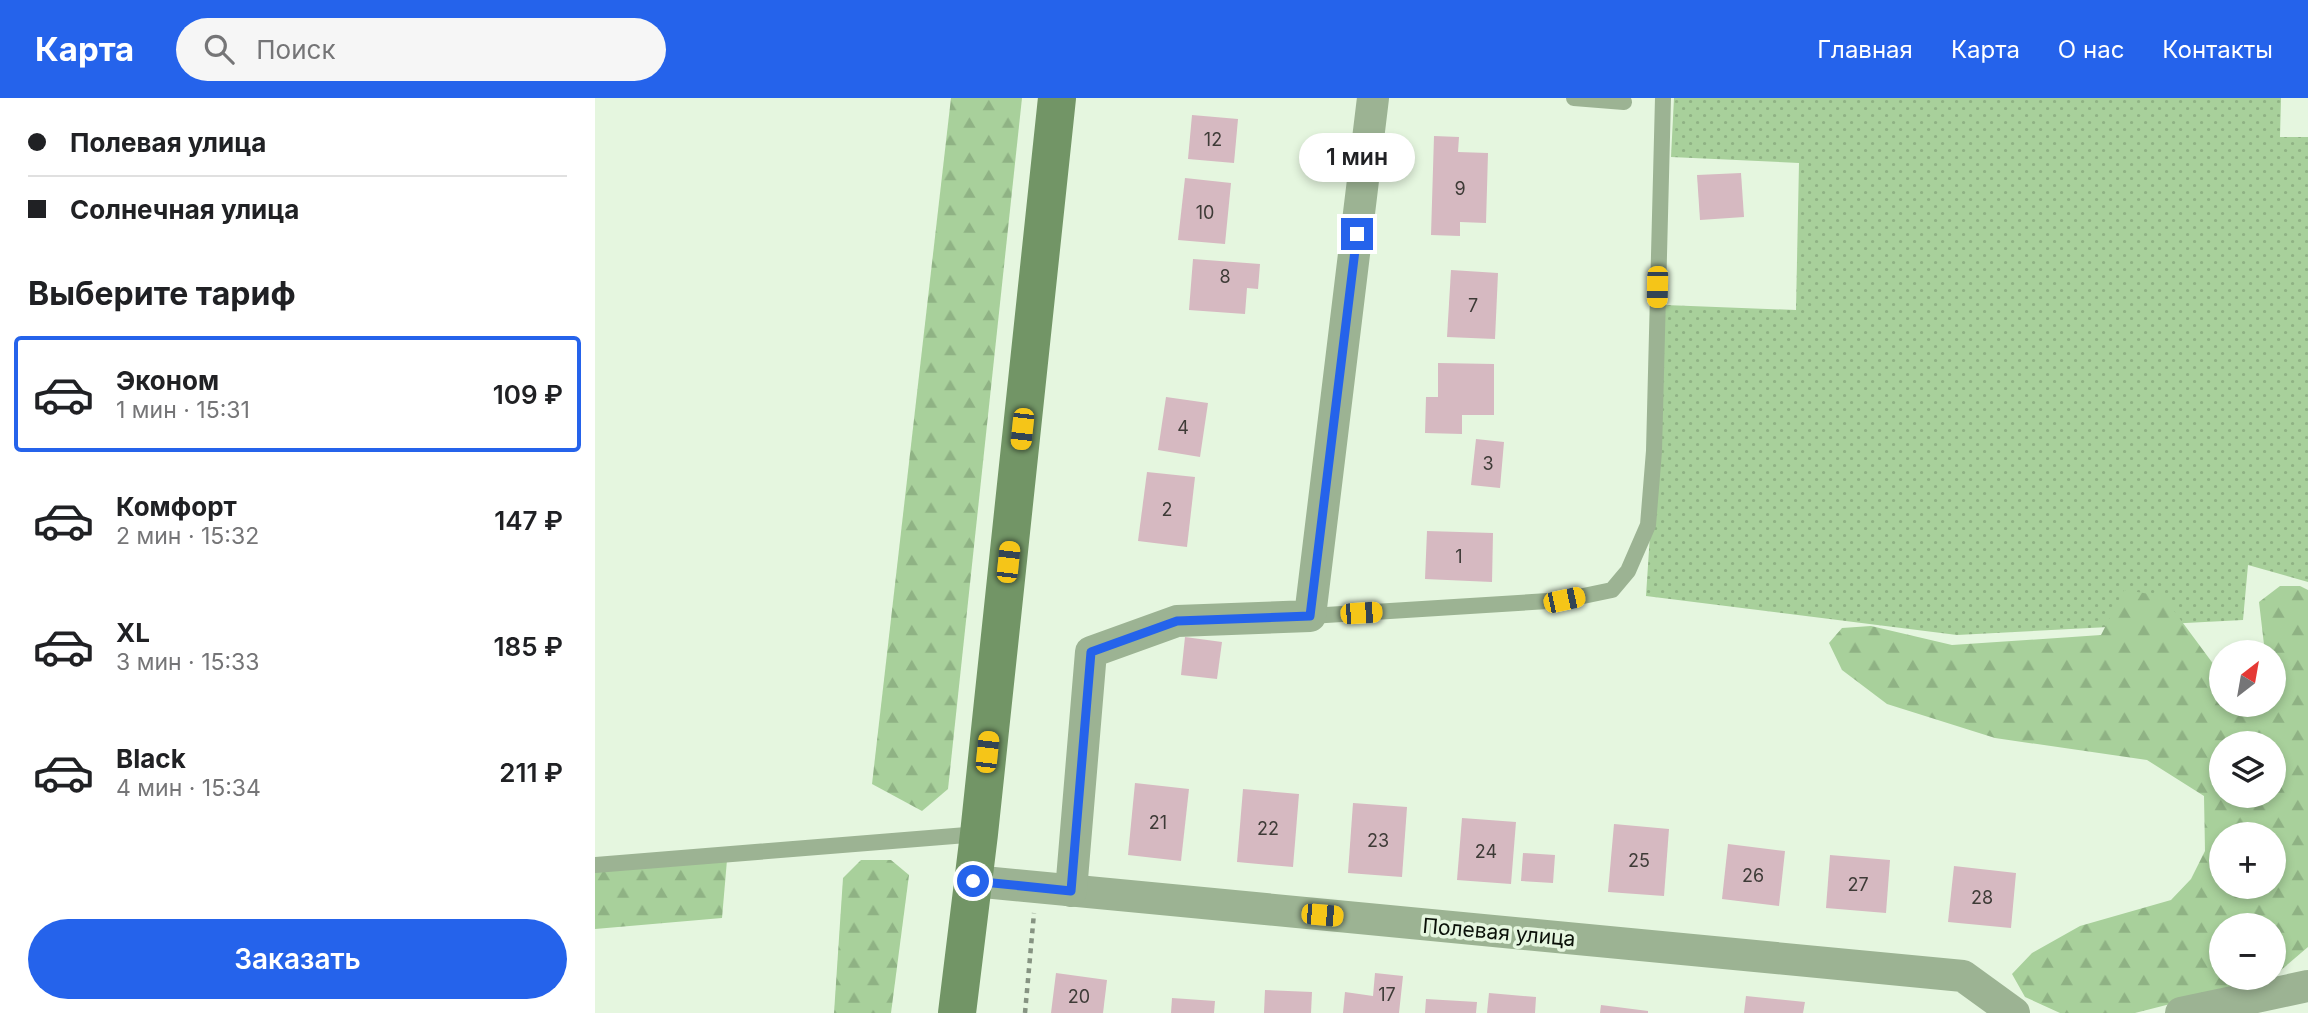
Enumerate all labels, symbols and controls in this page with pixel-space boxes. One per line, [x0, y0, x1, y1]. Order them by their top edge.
search box [176, 18, 666, 81]
text: Карта [35, 29, 134, 69]
icon: search [200, 30, 238, 68]
text: Поиск [256, 34, 335, 65]
text: Главная [1817, 35, 1913, 64]
text: Карта [1951, 35, 2020, 64]
text: О нас [2058, 35, 2124, 64]
text: Контакты [2162, 35, 2273, 64]
text: Полевая улица [70, 127, 266, 158]
house number: 12 [1204, 129, 1222, 150]
callout: 1 мин [1299, 132, 1415, 181]
text: 1 мин [1326, 143, 1388, 171]
house number: 9 [1454, 178, 1466, 199]
text: Солнечная улица [70, 194, 299, 225]
house number: 10 [1196, 202, 1214, 223]
route end [1341, 218, 1373, 250]
house number: 8 [1219, 266, 1231, 287]
car [1647, 266, 1668, 308]
text: Выберите тариф [28, 274, 296, 313]
house number: 7 [1468, 295, 1478, 316]
icon: car [32, 363, 95, 426]
text: Эконом [116, 365, 219, 396]
text: 109 ₽ [493, 379, 563, 410]
text: 1 мин · 15:31 [116, 396, 250, 424]
car [1010, 407, 1035, 451]
house number: 4 [1177, 417, 1189, 438]
house number: 3 [1482, 453, 1494, 474]
icon: car [32, 489, 95, 552]
text: Комфорт [116, 491, 237, 522]
house number: 2 [1162, 499, 1172, 520]
text: 147 ₽ [494, 505, 563, 536]
text: 2 мин · 15:32 [116, 522, 259, 550]
car [996, 540, 1021, 584]
house number: 1 [1455, 546, 1463, 567]
car [1542, 585, 1587, 615]
car [1340, 601, 1383, 625]
icon: car [32, 615, 95, 678]
text: XL [116, 617, 150, 648]
text: 185 ₽ [494, 631, 563, 662]
north arrow [2209, 640, 2285, 718]
map controls [2209, 640, 2286, 990]
text: 3 мин · 15:33 [116, 648, 260, 676]
car [975, 730, 1000, 774]
button: layers [2209, 731, 2286, 808]
icon: car [32, 741, 95, 804]
text: Black [116, 743, 186, 774]
text: 211 ₽ [499, 757, 563, 788]
text: 4 мин · 15:34 [116, 774, 261, 802]
house number: 21 [1149, 812, 1167, 833]
house number: 22 [1257, 818, 1279, 839]
button: + [2209, 822, 2286, 899]
house number: 23 [1367, 830, 1389, 851]
house number: 24 [1475, 841, 1497, 862]
house number: 25 [1628, 850, 1650, 871]
route start [957, 865, 989, 897]
house number: 26 [1742, 865, 1764, 886]
house number: 27 [1847, 874, 1869, 895]
house number: 28 [1971, 887, 1993, 908]
car [1301, 903, 1344, 927]
street label: Полевая улица [1421, 913, 1577, 951]
button: − [2209, 913, 2286, 990]
button: Заказать [28, 919, 567, 999]
house number: 17 [1378, 984, 1396, 1005]
house number: 20 [1068, 986, 1090, 1007]

